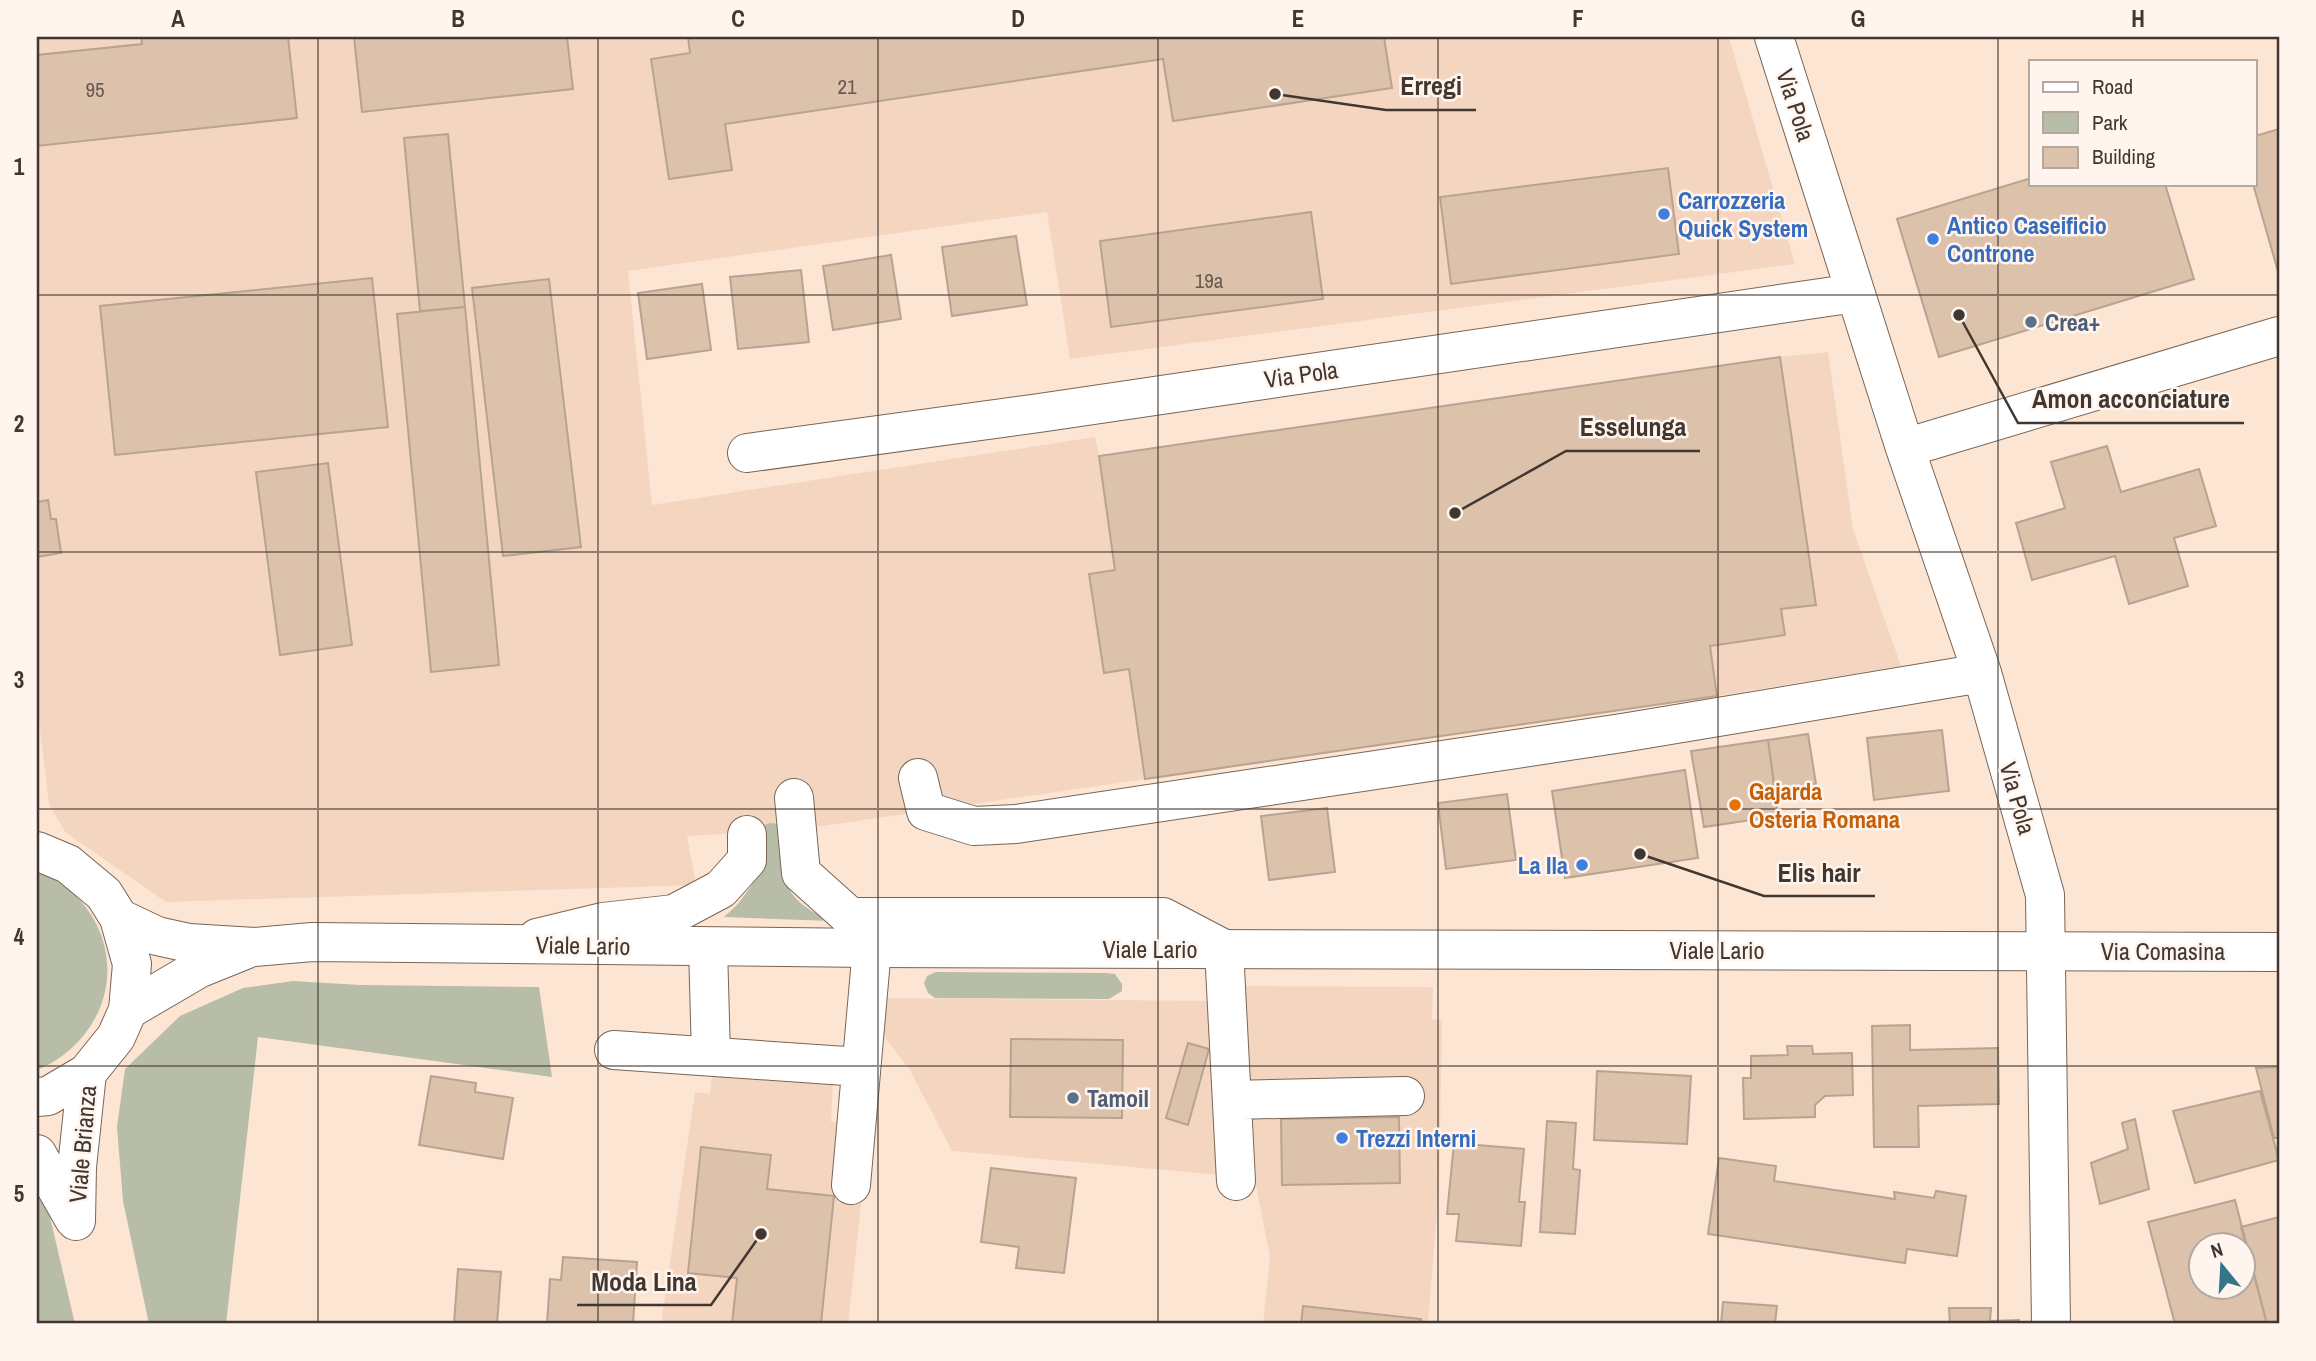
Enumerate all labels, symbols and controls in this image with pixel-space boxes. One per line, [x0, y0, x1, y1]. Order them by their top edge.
text: A [171, 3, 185, 34]
text: B [451, 3, 465, 34]
text: C [731, 3, 745, 34]
text: D [1011, 3, 1025, 34]
text: E [1292, 3, 1304, 34]
text: F [1572, 3, 1584, 34]
text: G [1851, 3, 1865, 34]
text: H [2131, 3, 2145, 34]
legend [2029, 60, 2256, 186]
callout: Erregi [1386, 63, 1476, 110]
street label: Via Pola [1769, 65, 1823, 145]
text: Erregi [1400, 68, 1462, 103]
house number: 21 [837, 72, 857, 101]
text: Road [2092, 72, 2133, 101]
house number: 95 [85, 75, 105, 104]
text: Park [2092, 108, 2128, 137]
text: Building [2092, 142, 2156, 171]
text: 1 [14, 151, 25, 182]
place label: Carrozzeria Quick System [1678, 184, 1808, 244]
marker: Carrozzeria Quick System [1656, 206, 1672, 222]
place label: Antico Caseificio Controne [1947, 209, 2107, 269]
marker: Antico Caseificio Controne [1925, 231, 1941, 247]
house number: 19a [1195, 266, 1224, 295]
place label: Crea+ [2045, 306, 2100, 338]
marker: Crea+ [2023, 314, 2039, 330]
street label: Via Pola [1262, 353, 1340, 395]
callout: Amon acconciature [2018, 376, 2244, 423]
text: Amon acconciature [2032, 381, 2230, 416]
callout: Esselunga [1566, 404, 1700, 451]
text: 2 [14, 408, 24, 439]
text: Esselunga [1580, 409, 1686, 444]
text: 3 [14, 664, 24, 695]
street label: Via Pola [1992, 758, 2044, 838]
place label: Gajarda Osteria Romana [1749, 775, 1900, 835]
marker: Gajarda Osteria Romana [1727, 797, 1743, 813]
place label: La Ila [1518, 849, 1568, 881]
callout: Elis hair [1764, 849, 1875, 896]
text: Elis hair [1778, 855, 1861, 890]
marker: La Ila [1574, 857, 1590, 873]
text: 4 [14, 921, 25, 952]
street label: Viale Lario [535, 928, 631, 962]
street label: Viale Lario [1103, 933, 1197, 965]
street label: Viale Lario [1670, 934, 1764, 966]
street label: Via Comasina [2101, 935, 2225, 967]
place label: Tamoil [1087, 1082, 1149, 1114]
street label: Viale Brianza [61, 1084, 103, 1204]
marker: Tamoil [1065, 1090, 1081, 1106]
place label: Trezzi Interni [1356, 1122, 1476, 1154]
marker: Trezzi Interni [1334, 1130, 1350, 1146]
text: 5 [14, 1178, 24, 1209]
north arrow [2186, 1232, 2256, 1302]
text: N [2207, 1236, 2226, 1264]
callout: Moda Lina [577, 1258, 711, 1305]
text: Moda Lina [591, 1264, 697, 1299]

